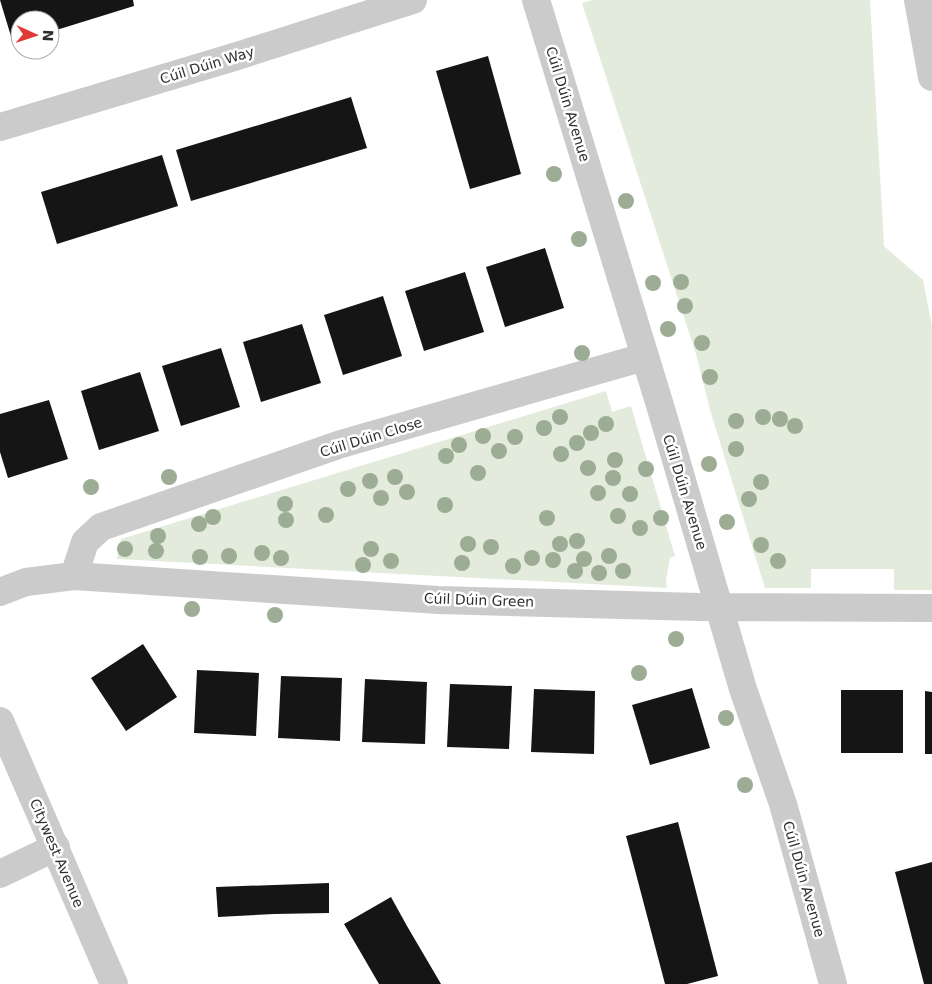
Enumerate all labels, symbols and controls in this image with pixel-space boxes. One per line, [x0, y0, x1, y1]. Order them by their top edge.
north arrow [10, 10, 60, 60]
text: N [40, 29, 56, 42]
street label: Cúil Dúin Way [158, 43, 256, 87]
street label: Cúil Dúin Avenue [543, 44, 593, 164]
street label: Cúil Dúin Close [318, 414, 424, 460]
street label: Cúil Dúin Avenue [660, 432, 710, 552]
street label: Cúil Dúin Green [424, 590, 534, 610]
street label: Citywest Avenue [27, 796, 87, 910]
street label: Cúil Dúin Avenue [780, 819, 828, 939]

